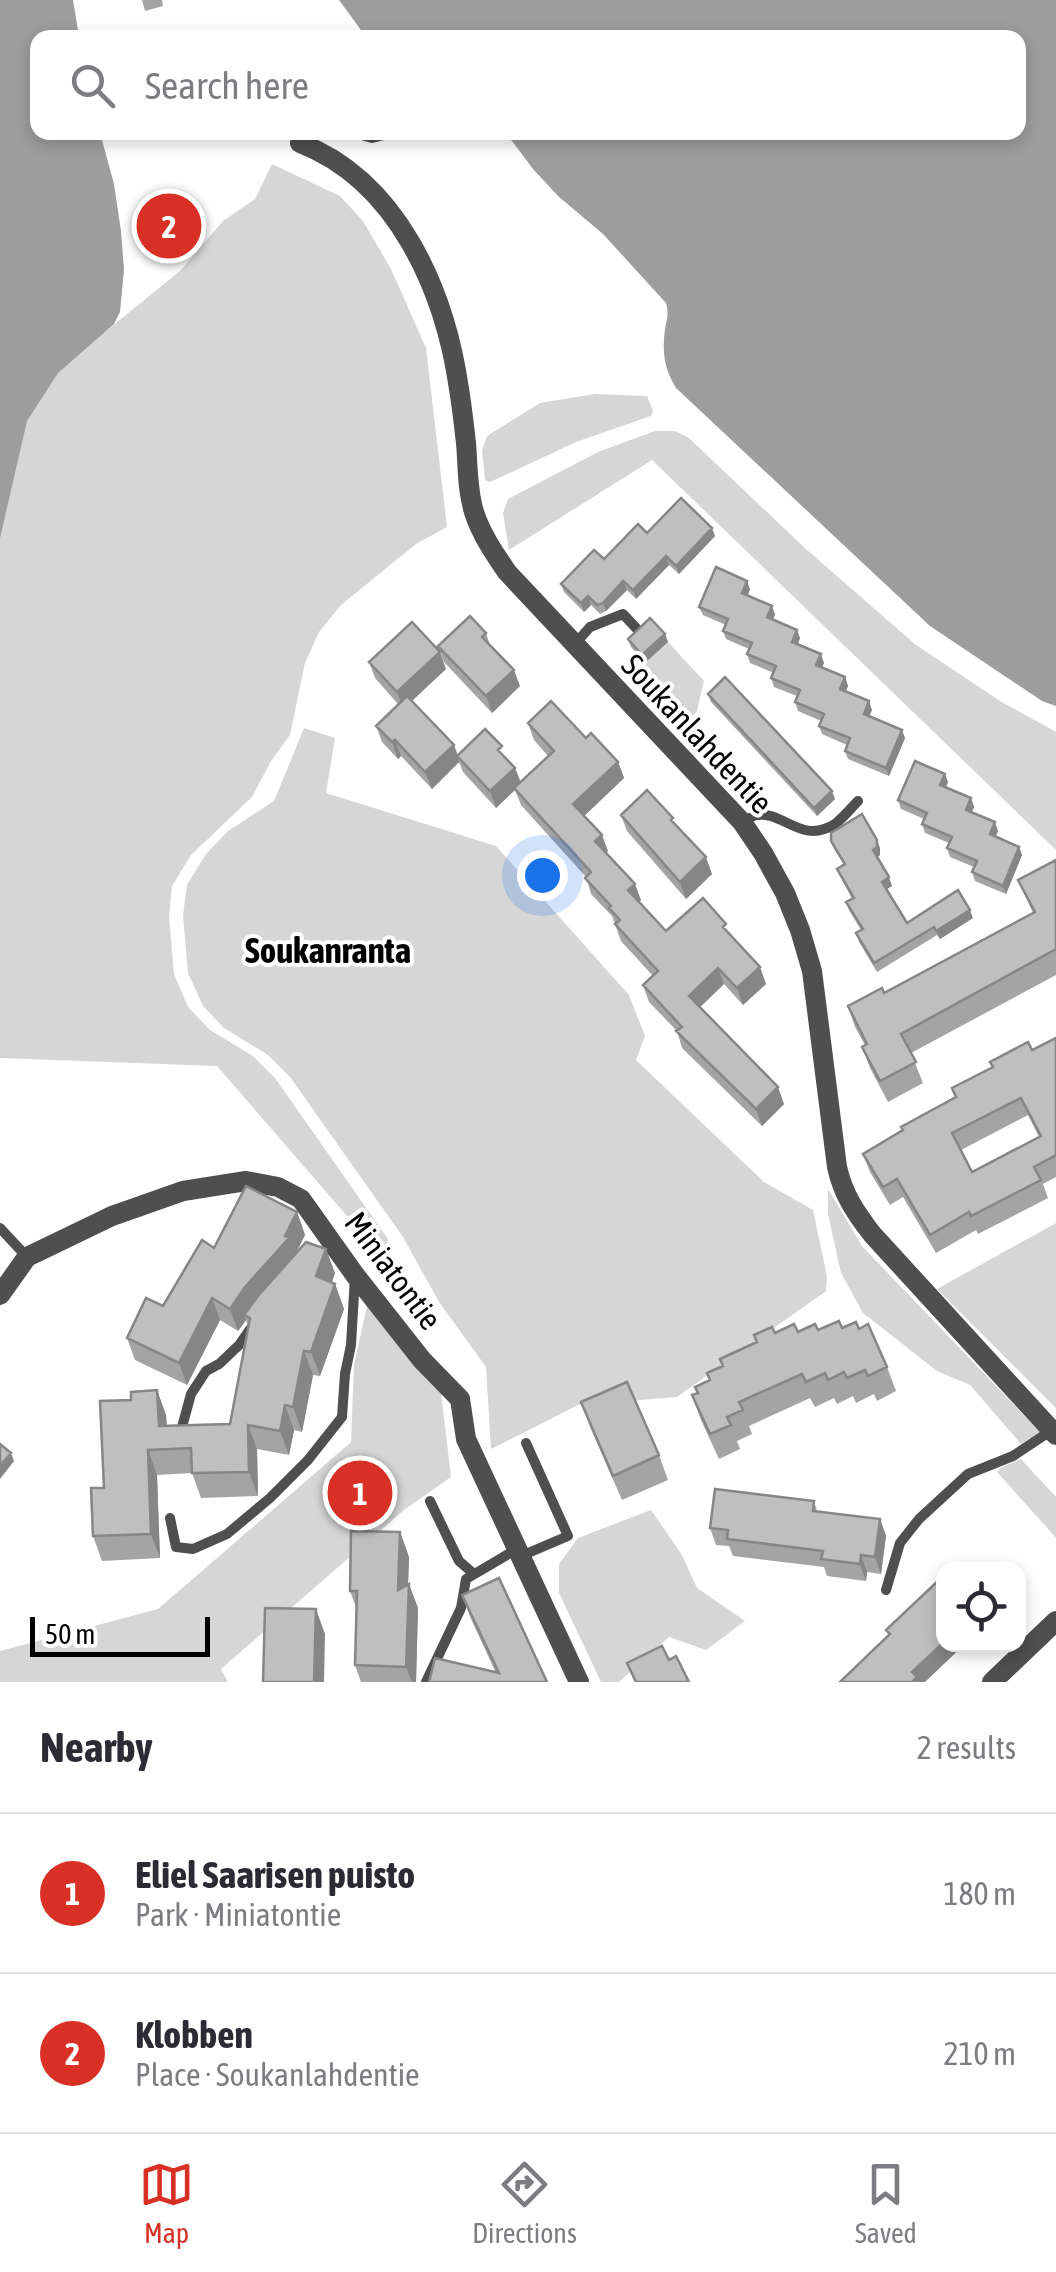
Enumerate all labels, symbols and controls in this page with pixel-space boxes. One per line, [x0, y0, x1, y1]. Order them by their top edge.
search box [30, 30, 1026, 140]
icon: search [65, 58, 120, 113]
text: Search here [145, 64, 309, 107]
pin: 2 [136, 188, 202, 264]
street label: Soukanlahdentie [614, 647, 780, 821]
your location [517, 850, 568, 901]
district label: Soukanranta [245, 930, 411, 970]
street label: Miniatontie [337, 1205, 449, 1337]
pin: 1 [328, 1456, 392, 1530]
map controls [936, 1562, 1026, 1652]
button: locate [936, 1562, 1026, 1652]
scale bar [30, 1612, 210, 1656]
text: 50 m [45, 1618, 95, 1650]
text: Nearby [40, 1723, 153, 1771]
text: 2 results [917, 1729, 1016, 1766]
text: Eliel Saarisen puisto [135, 1853, 415, 1896]
text: 1 [65, 1875, 80, 1912]
text: 180 m [943, 1875, 1016, 1912]
text: Park · Miniatontie [135, 1896, 341, 1933]
text: Klobben [135, 2013, 253, 2056]
text: 2 [65, 2035, 80, 2072]
text: 210 m [943, 2035, 1016, 2072]
text: Place · Soukanlahdentie [135, 2056, 420, 2093]
tab: Map [139, 2157, 194, 2249]
tab: Directions [472, 2157, 577, 2249]
tab: Saved [855, 2157, 917, 2249]

